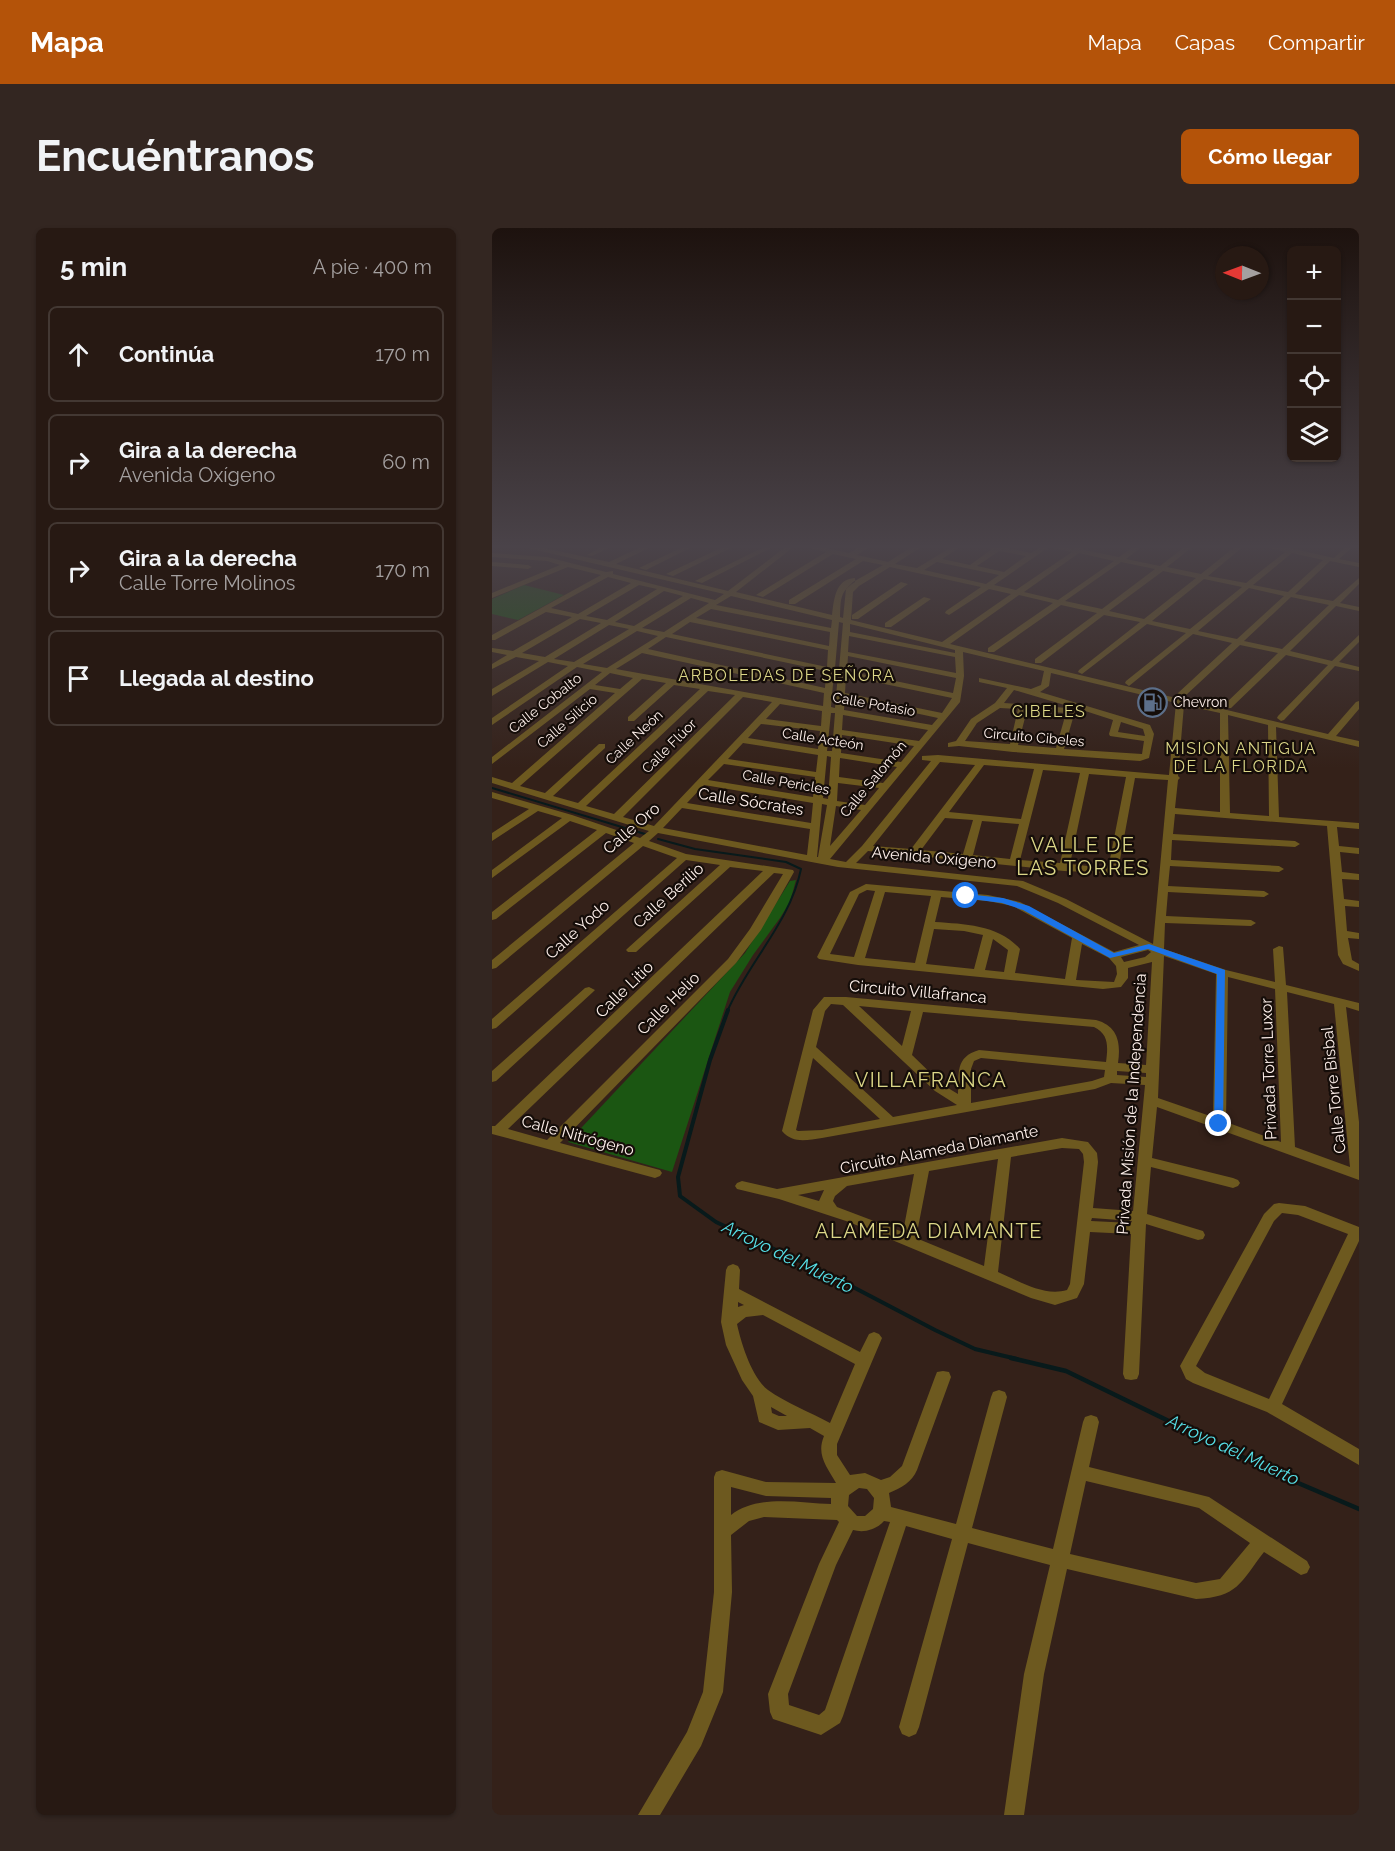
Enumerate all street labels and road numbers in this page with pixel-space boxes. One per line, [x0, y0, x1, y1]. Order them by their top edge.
street label: Calle Cobalto [506, 670, 584, 736]
street label: Calle Potasio [831, 689, 917, 719]
street label: Calle Silicio [534, 691, 600, 751]
street label: Calle Neón [602, 707, 666, 767]
street label: Calle Flúor [639, 715, 700, 776]
street label: Calle Acteón [781, 725, 865, 753]
street label: Circuito Cibeles [983, 725, 1085, 749]
street label: Calle Salomón [837, 738, 909, 820]
street label: Calle Pericles [741, 766, 831, 798]
street label: Calle Sócrates [697, 784, 805, 819]
street label: Calle Oro [599, 799, 663, 858]
street label: Avenida Oxígeno [871, 843, 997, 872]
street label: Calle Berilio [629, 859, 708, 932]
street label: Calle Yodo [542, 896, 613, 963]
street label: Calle Litio [591, 957, 657, 1022]
street label: Calle Helio [633, 968, 703, 1038]
street label: Privada Misión de la Independencia [1113, 973, 1150, 1235]
street label: Circuito Villafranca [848, 976, 988, 1007]
street label: Privada Torre Luxor [1257, 997, 1280, 1140]
street label: Calle Torre Bisbal [1317, 1025, 1350, 1155]
street label: Calle Nitrógeno [519, 1111, 636, 1160]
street label: Circuito Alameda Diamante [838, 1121, 1040, 1178]

